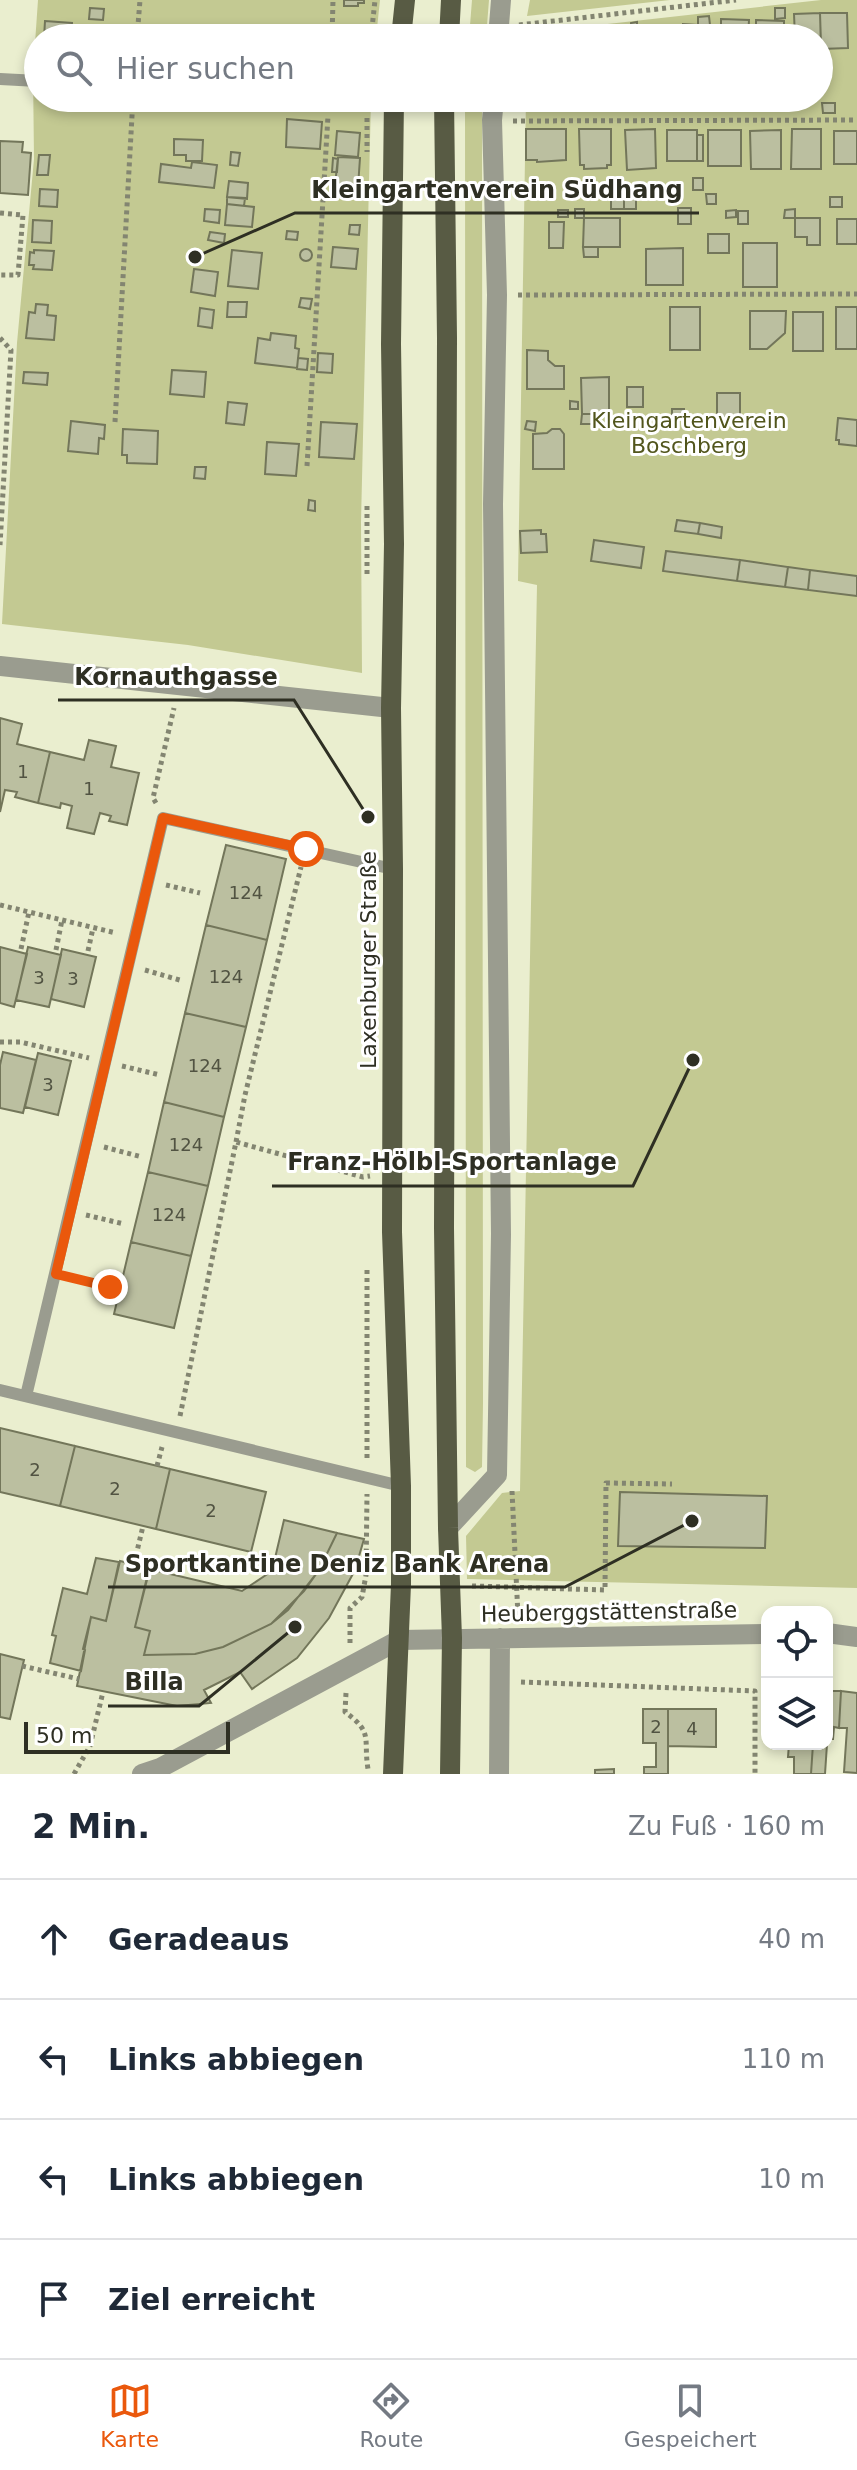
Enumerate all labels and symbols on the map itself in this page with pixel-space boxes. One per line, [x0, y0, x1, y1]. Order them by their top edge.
callout: Kleingartenverein Südhang [295, 165, 699, 213]
text: Kleingartenverein Südhang [311, 176, 683, 204]
park label: Kleingartenverein Boschberg [591, 408, 787, 458]
callout: Kornauthgasse [58, 652, 294, 700]
text: Kornauthgasse [74, 663, 278, 691]
house number: 1 [17, 761, 29, 782]
house number: 1 [83, 778, 95, 799]
route start [288, 831, 324, 867]
street label: Laxenburger Straße [356, 851, 381, 1069]
house number: 124 [229, 882, 263, 903]
house number: 124 [209, 966, 243, 987]
house number: 3 [33, 967, 45, 988]
house number: 3 [67, 968, 79, 989]
house number: 124 [188, 1055, 222, 1076]
house number: 3 [42, 1074, 54, 1095]
house number: 124 [169, 1134, 203, 1155]
callout: Franz-Hölbl-Sportanlage [272, 1138, 633, 1186]
text: Franz-Hölbl-Sportanlage [287, 1148, 617, 1176]
house number: 124 [152, 1204, 186, 1225]
route end [92, 1269, 128, 1305]
house number: 2 [29, 1459, 41, 1480]
house number: 2 [109, 1478, 121, 1499]
house number: 2 [205, 1500, 217, 1521]
callout: Sportkantine Deniz Bank Arena [108, 1539, 565, 1587]
text: Sportkantine Deniz Bank Arena [125, 1550, 549, 1578]
street label: Heuberggstättenstraße [481, 1597, 737, 1627]
callout: Billa [108, 1658, 199, 1706]
text: Billa [124, 1668, 184, 1696]
house number: 2 [650, 1716, 662, 1737]
scale bar [24, 1718, 230, 1754]
house number: 4 [686, 1718, 698, 1739]

